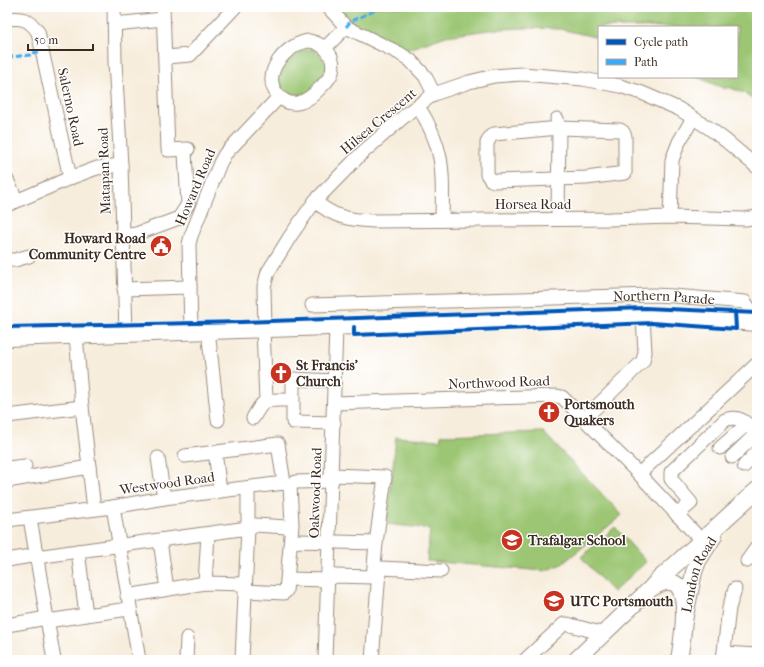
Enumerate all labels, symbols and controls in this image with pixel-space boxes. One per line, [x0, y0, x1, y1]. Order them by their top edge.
scale bar [28, 26, 93, 52]
legend [598, 26, 738, 78]
text: 50 m [34, 33, 58, 47]
text: Cycle path [634, 35, 689, 49]
text: Path [634, 55, 658, 69]
street label: Salerno Road [54, 66, 87, 148]
street label: Hilsea Crescent [337, 85, 420, 158]
street label: Matapan Road [94, 127, 115, 215]
street label: Howard Road [172, 146, 219, 228]
street label: Horsea Road [495, 196, 572, 213]
place label: Howard Road Community Centre [29, 230, 147, 263]
public building icon: Howard Road Community Centre [148, 233, 174, 259]
street label: Northern Parade [613, 287, 715, 308]
place label: St Francis' Church [296, 357, 358, 390]
church icon: St Francis' Church [268, 360, 294, 386]
street label: Northwood Road [448, 372, 551, 393]
place label: Portsmouth Quakers [564, 396, 636, 429]
church icon: Portsmouth Quakers [536, 399, 562, 425]
street label: Oakwood Road [305, 447, 326, 539]
street label: Westwood Road [117, 468, 216, 499]
school or university icon: Trafalgar School [499, 527, 525, 553]
place label: Trafalgar School [527, 532, 626, 549]
street label: London Road [678, 533, 721, 614]
school or university icon: UTC Portsmouth [541, 588, 567, 614]
place label: UTC Portsmouth [569, 593, 674, 610]

